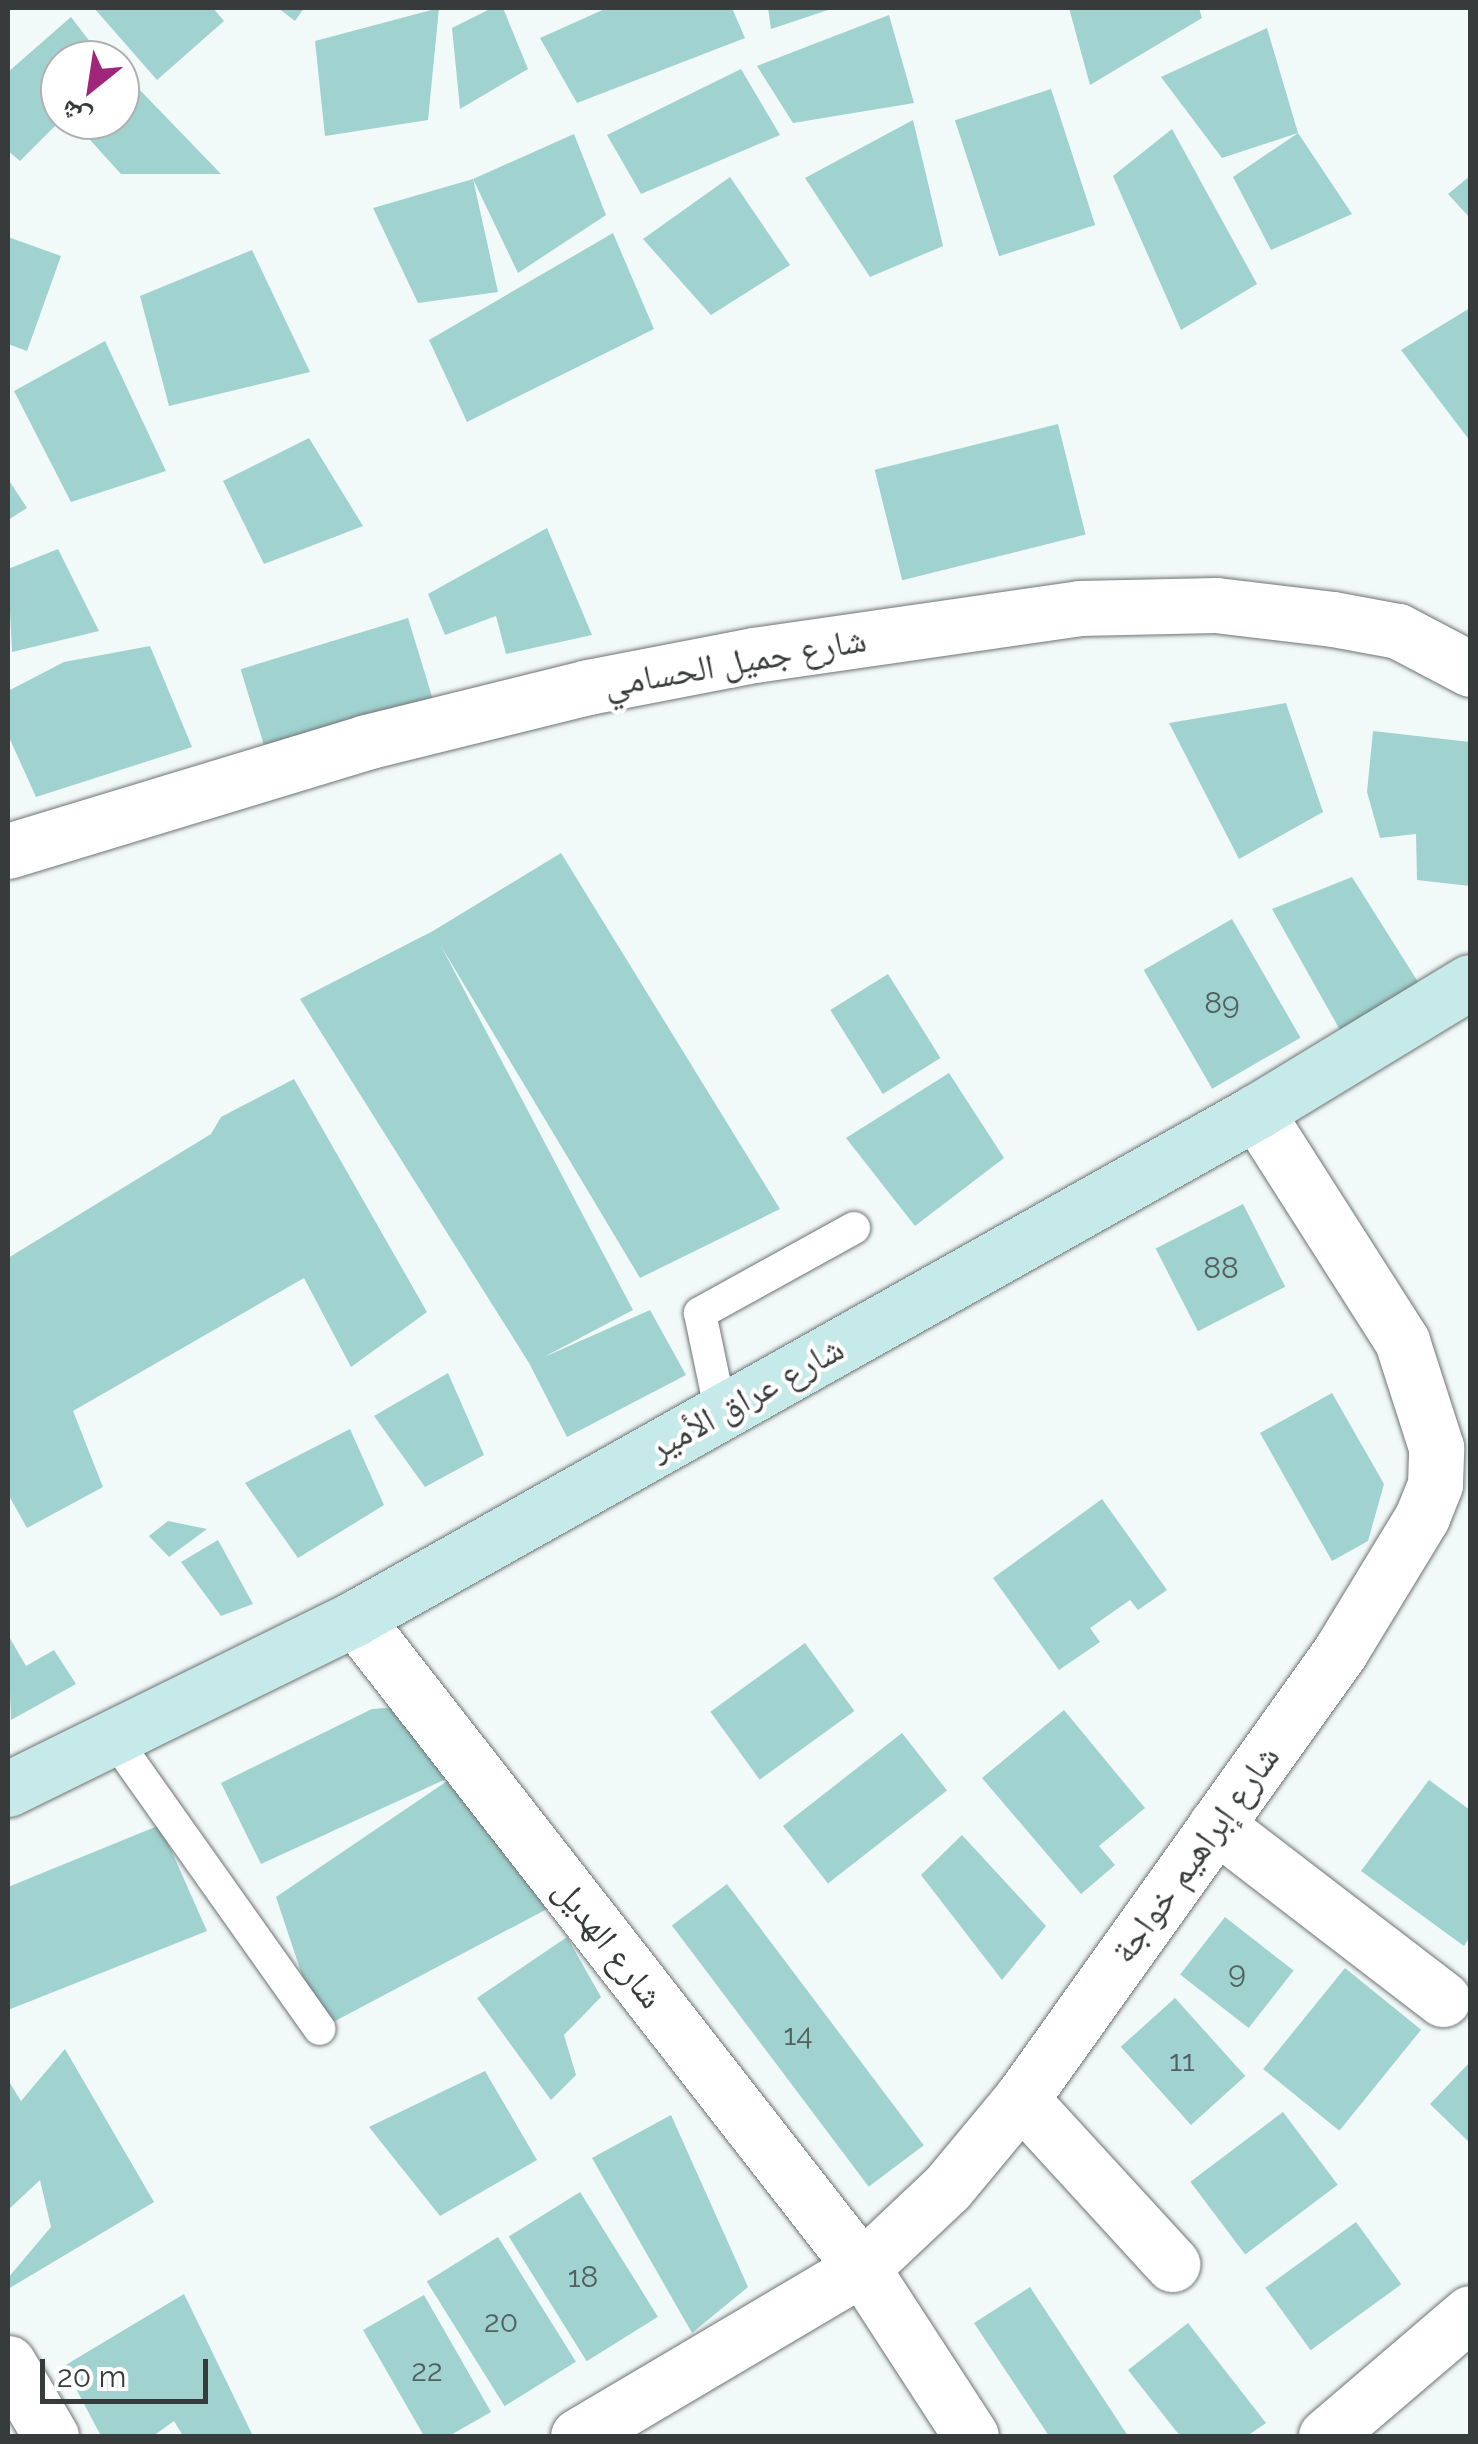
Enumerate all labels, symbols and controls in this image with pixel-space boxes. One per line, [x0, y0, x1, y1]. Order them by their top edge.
north arrow [40, 40, 140, 140]
text: ش [55, 93, 97, 136]
street label: شارع جميل الحسامي [601, 618, 869, 706]
house number: 89 [1204, 985, 1240, 1021]
house number: 88 [1203, 1250, 1239, 1286]
street label: شارع عراق الأمير [641, 1327, 851, 1469]
street label: شارع إبراهيم خواجة [1102, 1737, 1288, 1971]
street label: شارع الهديل [545, 1869, 673, 2017]
house number: 9 [1228, 1954, 1246, 1990]
house number: 14 [783, 2017, 813, 2053]
house number: 11 [1169, 2043, 1195, 2079]
house number: 18 [568, 2259, 598, 2295]
house number: 20 [484, 2304, 518, 2340]
scale bar [45, 2339, 212, 2401]
house number: 22 [411, 2353, 443, 2389]
text: 20 m [57, 2359, 126, 2394]

